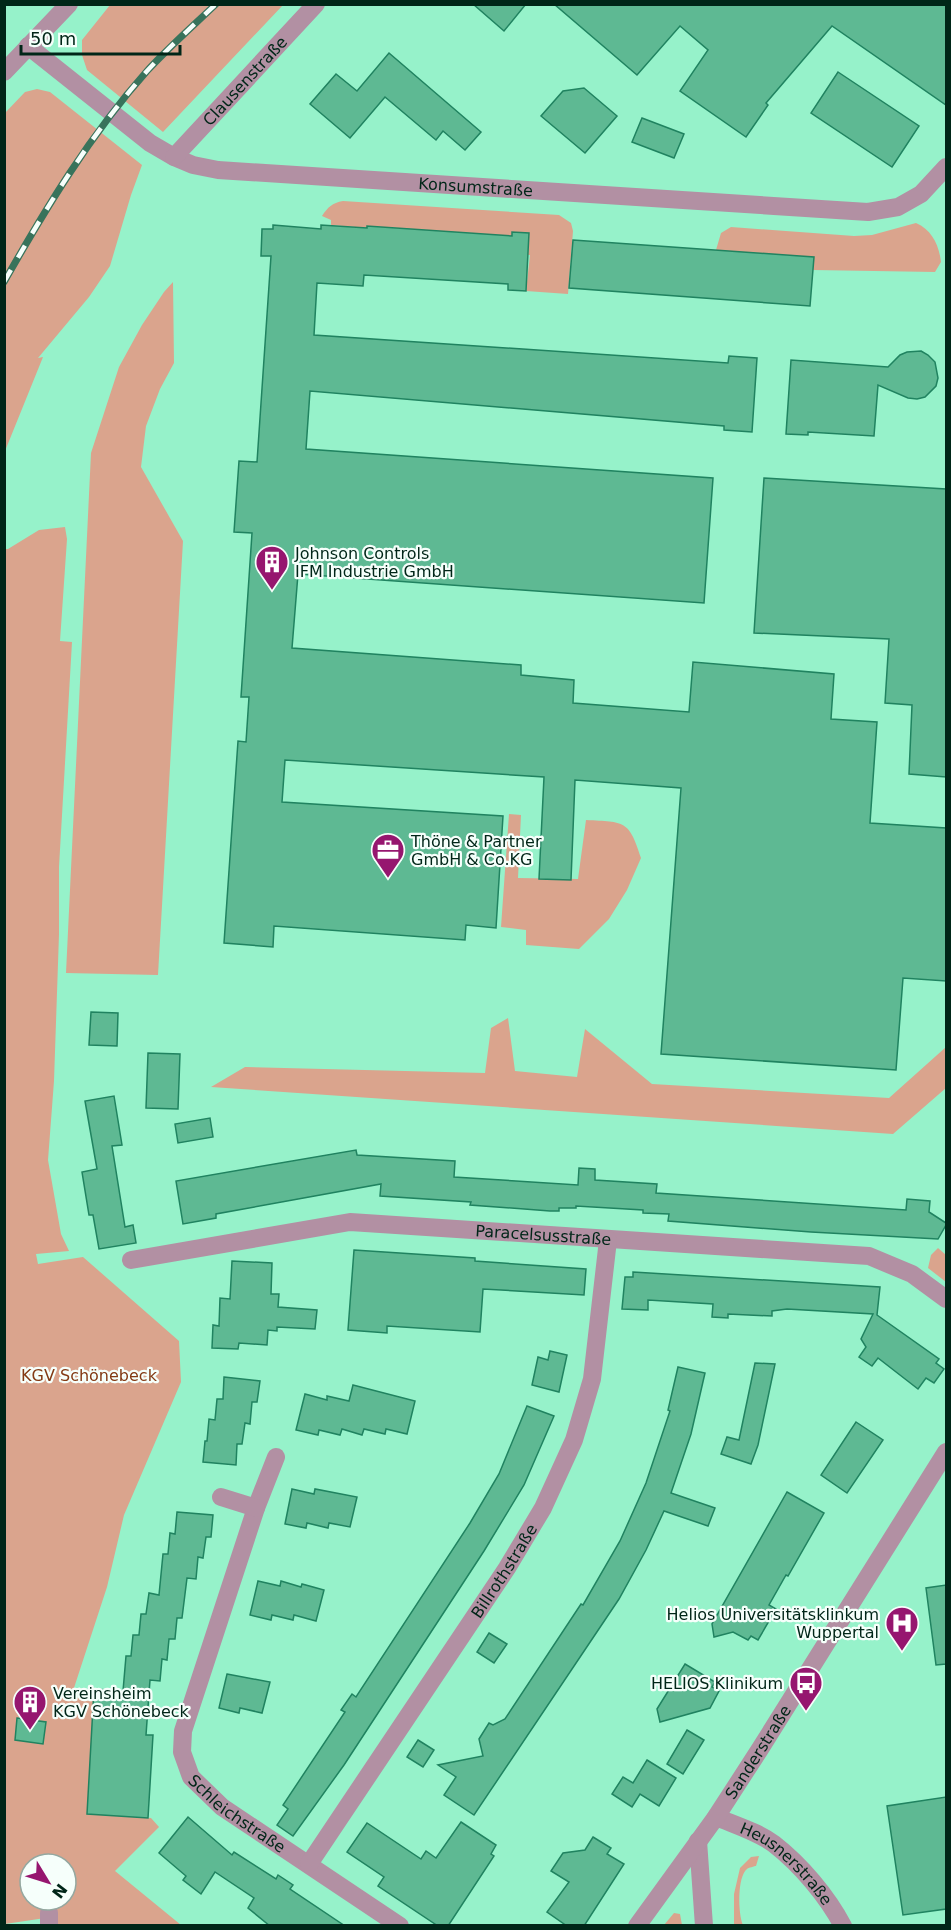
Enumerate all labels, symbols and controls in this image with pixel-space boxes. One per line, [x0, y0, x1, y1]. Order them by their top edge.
scale bar [21, 18, 180, 56]
text: 50 m [30, 28, 76, 49]
street label: Clausenstraße [199, 32, 291, 129]
street label: Konsumstraße [418, 173, 534, 200]
building icon: Johnson Controls IFM Industrie GmbH [254, 544, 290, 591]
place label: Johnson Controls IFM Industrie GmbH [294, 544, 454, 581]
office icon: Thöne & Partner GmbH & Co.KG [370, 832, 406, 879]
place label: Thöne & Partner GmbH & Co.KG [410, 832, 542, 869]
street label: Paracelsusstraße [475, 1221, 612, 1249]
park label: KGV Schönebeck [21, 1366, 158, 1385]
street label: Billrothstraße [467, 1520, 541, 1621]
place label: Helios Universitätsklinkum Wuppertal [667, 1605, 879, 1642]
hospital icon: Helios Universitätsklinkum Wuppertal [884, 1605, 920, 1652]
bus stop icon: HELIOS Klinikum [788, 1665, 824, 1712]
place label: HELIOS Klinikum [651, 1674, 783, 1693]
building icon: Vereinsheim KGV Schönebeck [12, 1684, 48, 1731]
place label: Vereinsheim KGV Schönebeck [53, 1684, 190, 1721]
street label: Sanderstraße [721, 1701, 795, 1802]
street label: Schleichstraße [184, 1770, 289, 1856]
street label: Heusnerstraße [738, 1818, 837, 1908]
north arrow [18, 1852, 78, 1912]
text: N [48, 1880, 71, 1902]

